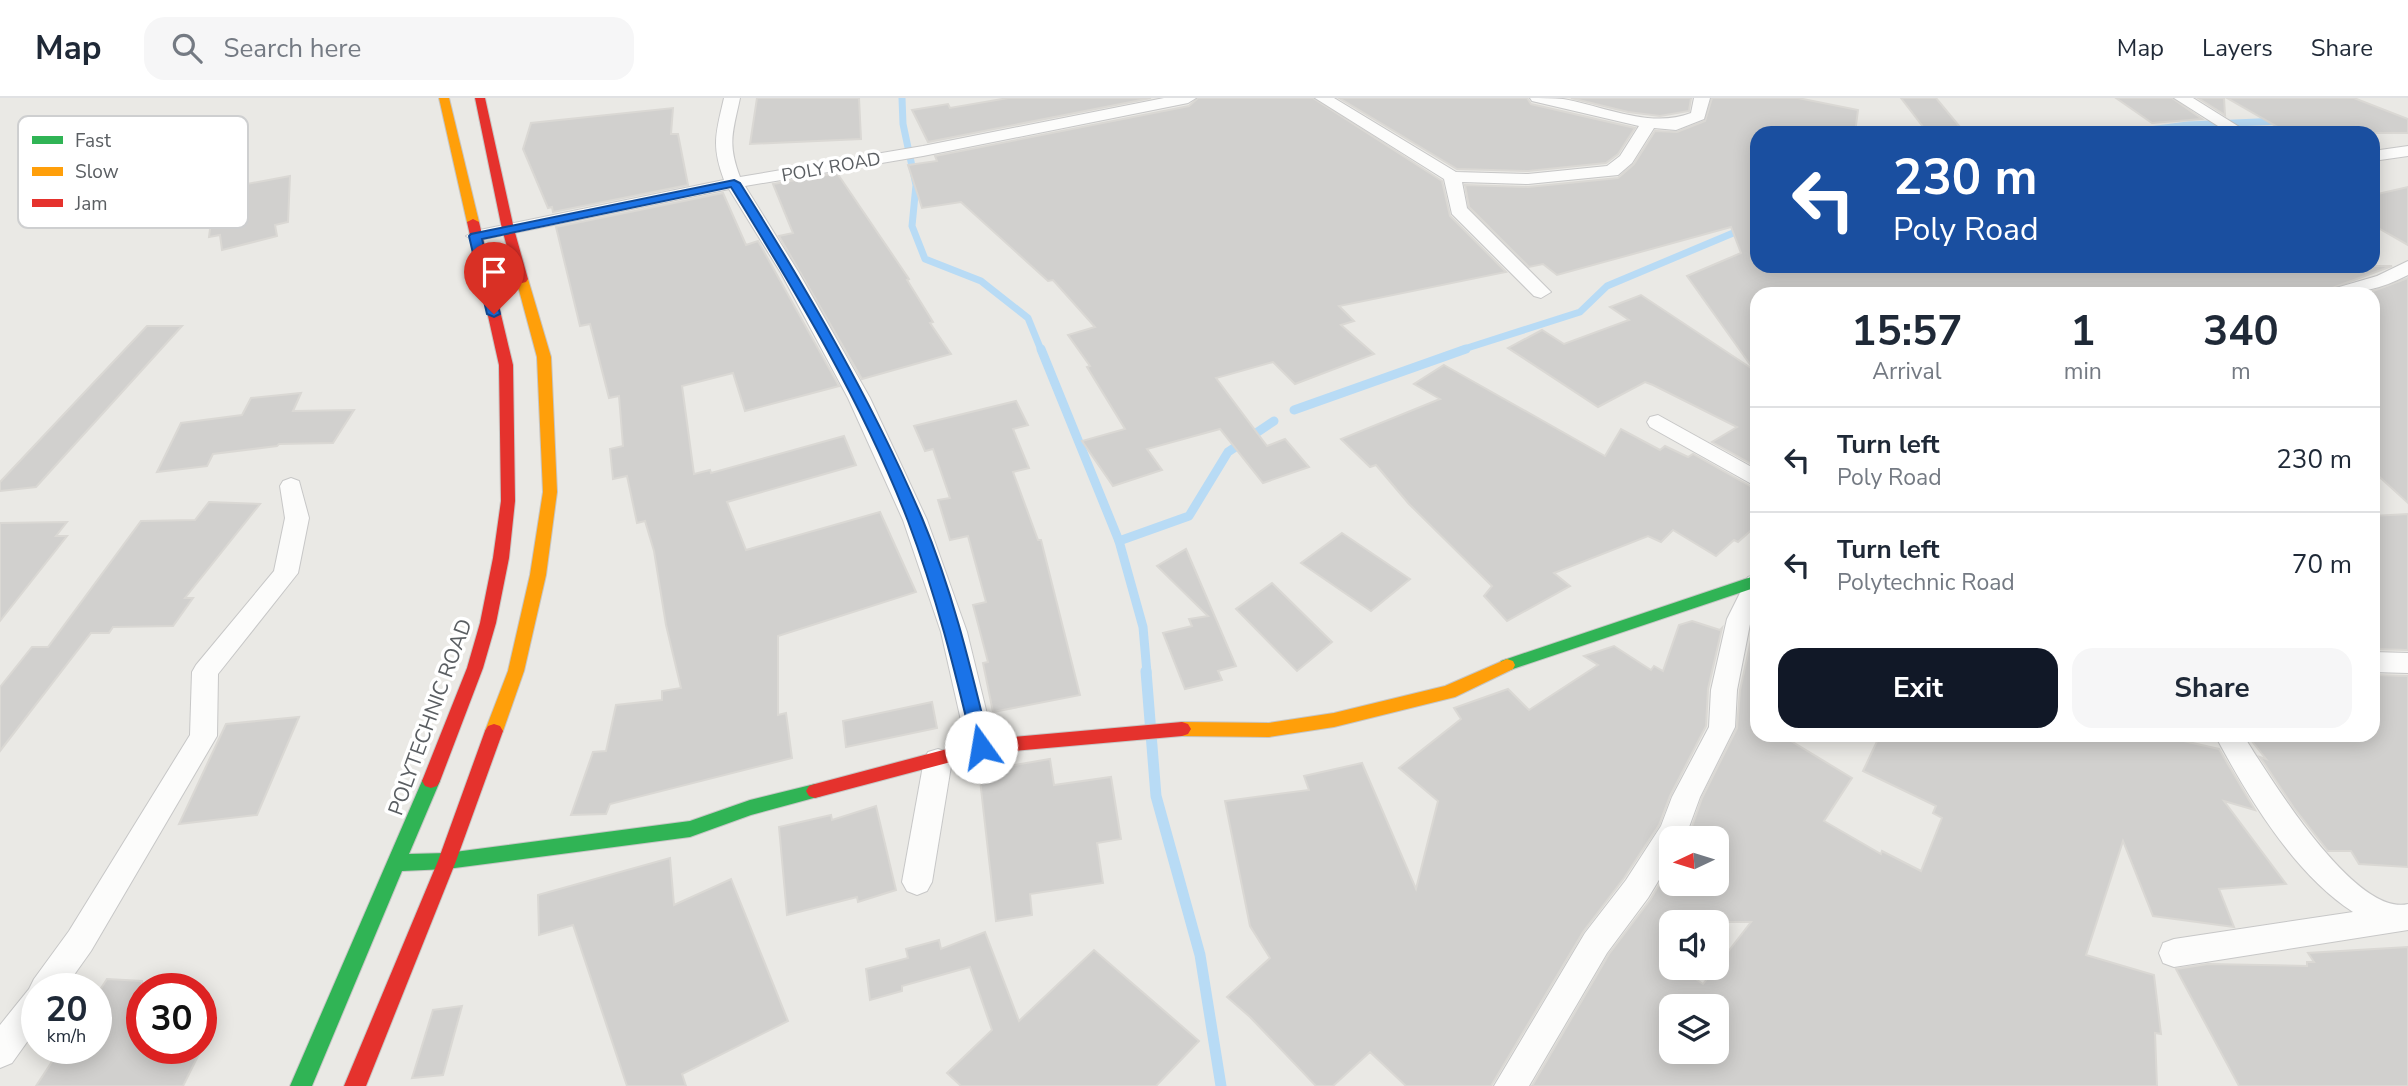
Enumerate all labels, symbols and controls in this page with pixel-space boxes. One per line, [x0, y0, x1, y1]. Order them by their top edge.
search box [144, 17, 634, 80]
text: Map [35, 26, 102, 71]
icon: search [168, 29, 206, 67]
text: Search here [224, 31, 361, 66]
text: Map [2117, 32, 2164, 64]
text: Layers [2202, 32, 2273, 64]
text: Share [2311, 32, 2373, 64]
legend [18, 116, 248, 228]
text: Fast [75, 128, 111, 154]
text: 230 m [1893, 144, 2037, 211]
street label: POLY ROAD [780, 146, 882, 188]
icon: left [1778, 154, 1869, 245]
text: Slow [75, 159, 119, 185]
text: Jam [74, 191, 108, 217]
text: Poly Road [1893, 208, 2039, 251]
pin [464, 242, 524, 314]
icon: arrive [475, 253, 513, 291]
text: 15:57 [1851, 303, 1962, 360]
text: 1 [2070, 303, 2095, 360]
text: 340 [2203, 303, 2279, 360]
text: Arrival [1872, 356, 1941, 387]
text: min [2064, 356, 2102, 387]
text: m [2231, 356, 2251, 387]
text: Turn left [1837, 427, 1940, 462]
icon: left [1778, 441, 1816, 479]
text: 230 m [2276, 442, 2352, 477]
text: Poly Road [1837, 462, 1942, 493]
text: Turn left [1837, 532, 1940, 567]
icon: left [1778, 546, 1816, 584]
text: 70 m [2292, 547, 2352, 582]
text: Polytechnic Road [1837, 567, 2015, 598]
street label: POLYTECHNIC ROAD [381, 615, 479, 819]
button: Exit [1778, 648, 2058, 728]
button: Share [2072, 648, 2352, 728]
position arrow [944, 710, 1018, 784]
north arrow [1659, 826, 1729, 896]
map controls [1659, 826, 1729, 1064]
button: sound [1659, 910, 1729, 980]
speed limit sign: 30 [126, 973, 217, 1064]
text: 20 [45, 986, 88, 1033]
button: layers [1659, 994, 1729, 1064]
text: km/h [47, 1024, 86, 1048]

